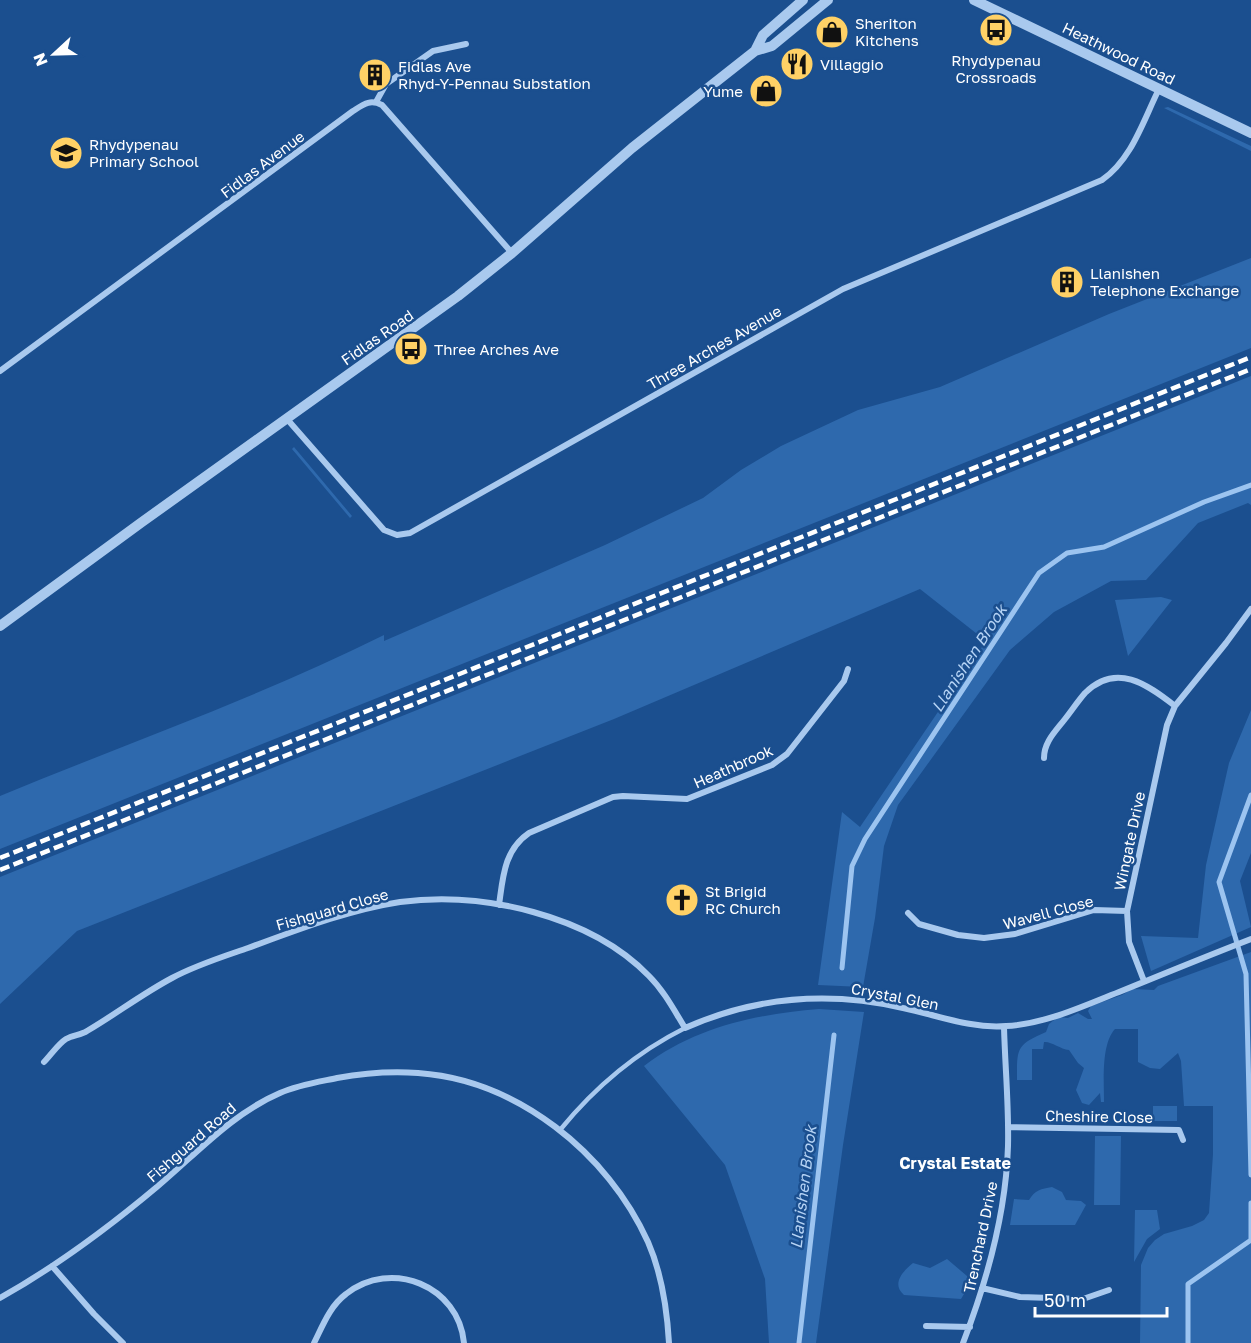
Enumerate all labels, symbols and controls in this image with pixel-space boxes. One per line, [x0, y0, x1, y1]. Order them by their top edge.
bus stop icon: Rhydypenau Crossroads [978, 12, 1014, 48]
shop icon: Sheriton Kitchens [814, 14, 850, 50]
place label: Sheriton Kitchens [855, 14, 919, 49]
street label: Heathwood Road [1060, 18, 1178, 88]
north arrow [24, 24, 84, 84]
restaurant icon: Villaggio [779, 46, 815, 82]
text: N [29, 50, 52, 69]
place label: Rhydypenau Crossroads [951, 51, 1041, 86]
place label: Villaggio [820, 55, 884, 73]
building icon: Fidlas Ave Rhyd-Y-Pennau Substation [357, 57, 393, 93]
place label: Fidlas Ave Rhyd-Y-Pennau Substation [398, 57, 591, 92]
shop icon: Yume [748, 73, 784, 109]
place label: Yume [703, 82, 743, 100]
street label: Fidlas Avenue [217, 127, 308, 201]
school or university icon: Rhydypenau Primary School [48, 135, 84, 171]
place label: Rhydypenau Primary School [89, 135, 199, 170]
building icon: Llanishen Telephone Exchange [1049, 264, 1085, 300]
place label: Llanishen Telephone Exchange [1090, 264, 1240, 299]
street label: Three Arches Avenue [644, 301, 785, 393]
street label: Fidlas Road [337, 306, 417, 368]
bus stop icon: Three Arches Ave [393, 331, 429, 367]
place label: Three Arches Ave [434, 340, 559, 358]
water label: Llanishen Brook [927, 599, 1012, 715]
street label: Heathbrook [690, 740, 776, 792]
street label: Wingate Drive [1110, 790, 1148, 892]
church icon: St Brigid RC Church [664, 882, 700, 918]
place label: St Brigid RC Church [705, 882, 781, 917]
street label: Fishguard Close [274, 884, 391, 934]
street label: Wavell Close [1001, 891, 1095, 933]
street label: Crystal Glen [850, 979, 940, 1013]
street label: Fishguard Road [143, 1098, 239, 1186]
street label: Cheshire Close [1045, 1106, 1153, 1126]
water label: Llanishen Brook [786, 1122, 821, 1250]
district label: Crystal Estate [899, 1153, 1011, 1173]
street label: Trenchard Drive [959, 1179, 1001, 1294]
scale bar [1035, 1280, 1167, 1318]
text: 50 m [1044, 1289, 1086, 1311]

